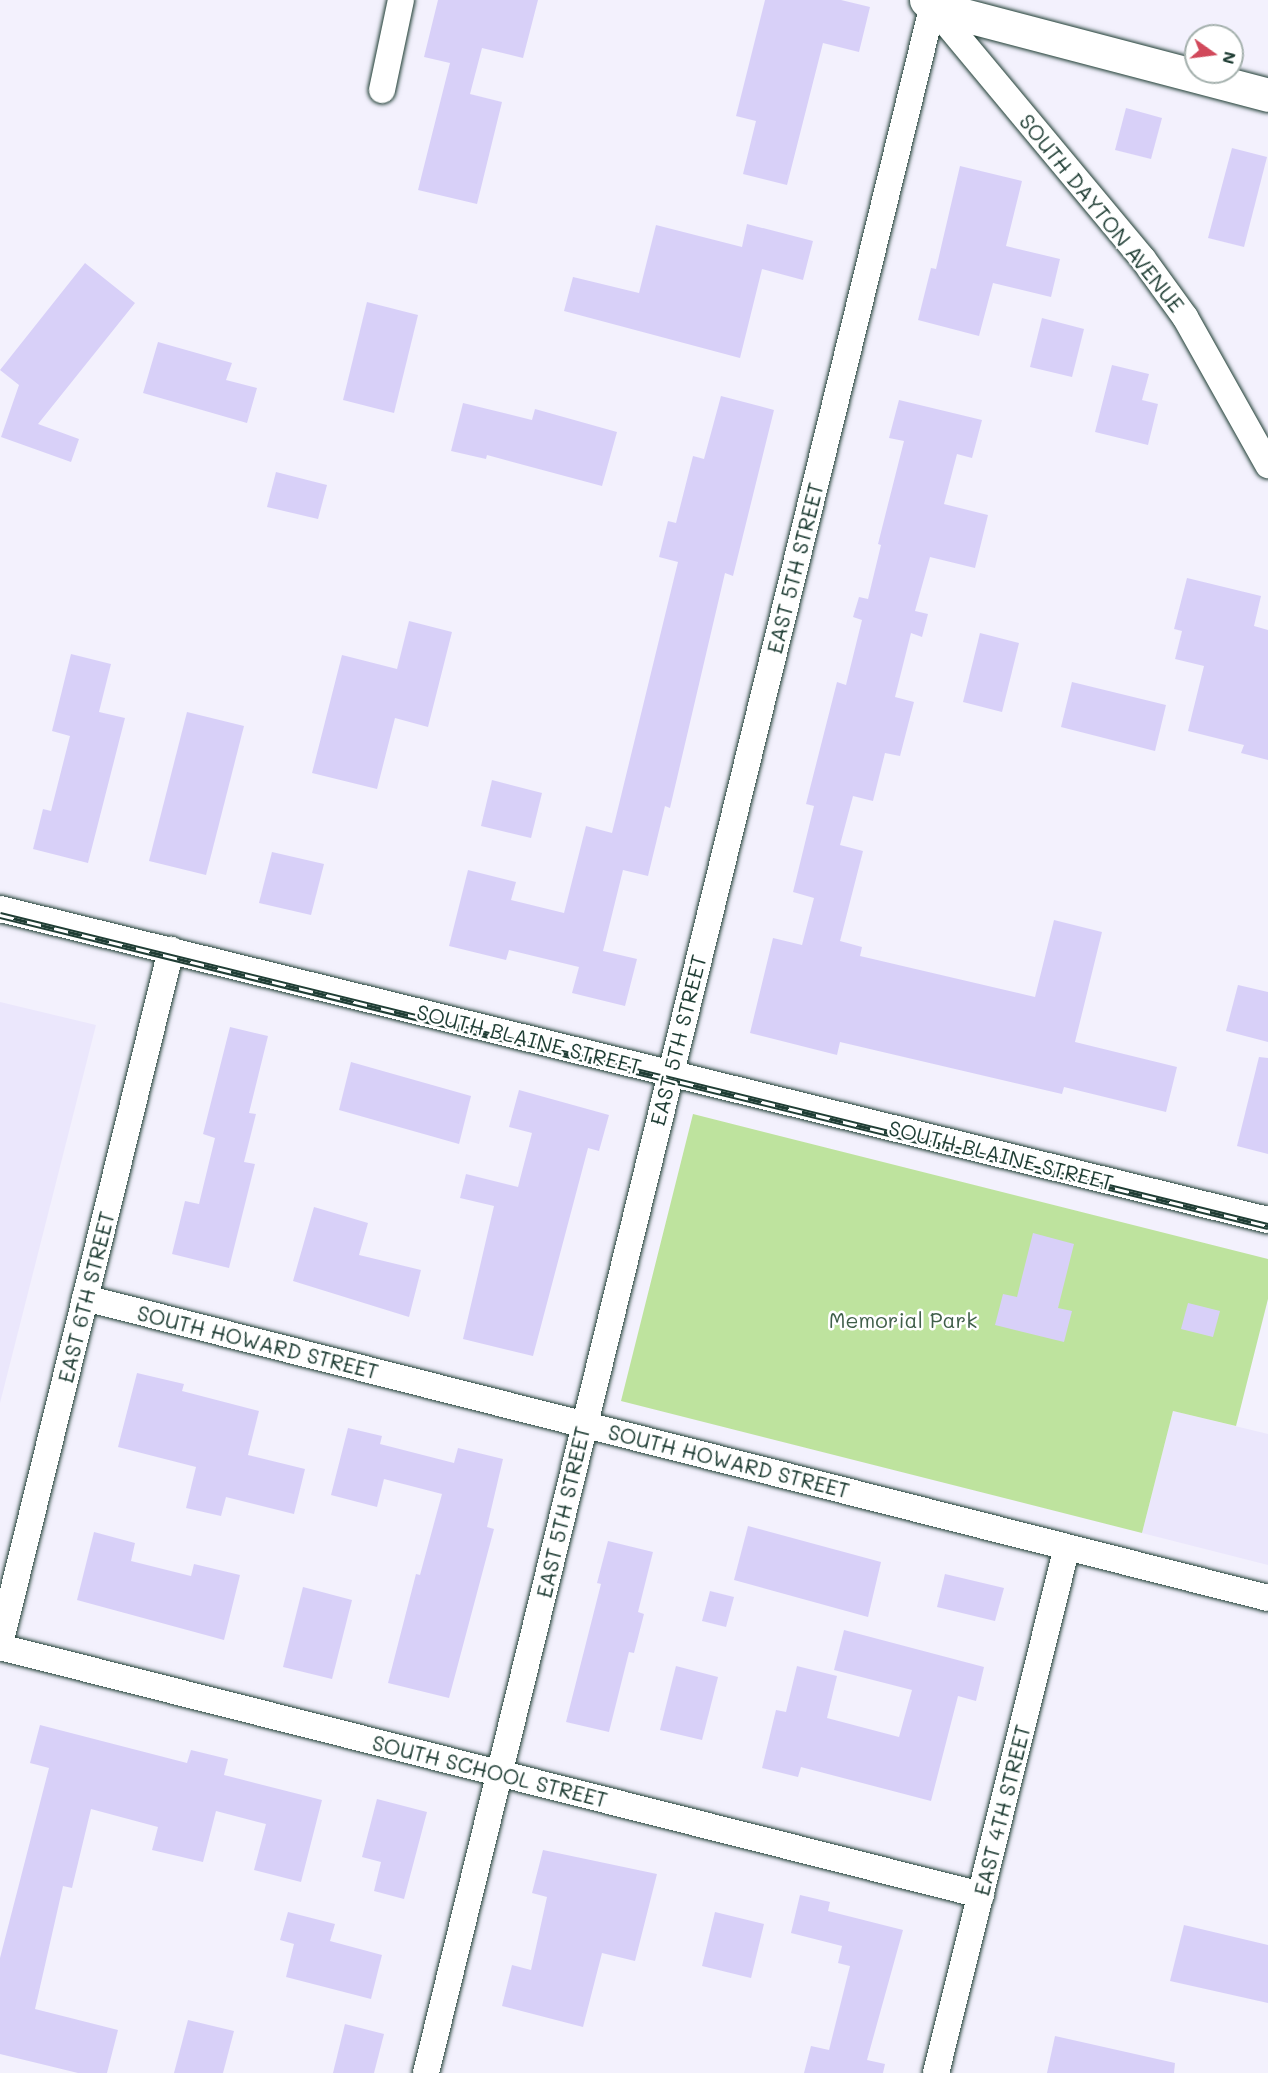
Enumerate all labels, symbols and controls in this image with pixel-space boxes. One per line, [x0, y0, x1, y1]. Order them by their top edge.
north arrow [1184, 24, 1244, 84]
text: N [1218, 50, 1242, 66]
street label: SOUTH DAYTON AVENUE [1014, 109, 1190, 317]
street label: EAST 5TH STREET [762, 480, 828, 656]
street label: EAST 5TH STREET [645, 952, 711, 1128]
street label: SOUTH BLAINE STREET [414, 999, 644, 1079]
street label: SOUTH BLAINE STREET [886, 1115, 1116, 1195]
street label: EAST 6TH STREET [53, 1209, 119, 1385]
street label: SOUTH HOWARD STREET [135, 1300, 381, 1384]
park label: Memorial Park [829, 1307, 977, 1333]
street label: SOUTH HOWARD STREET [606, 1419, 852, 1503]
street label: EAST 5TH STREET [531, 1424, 595, 1600]
street label: EAST 4TH STREET [969, 1722, 1035, 1898]
street label: SOUTH SCHOOL STREET [370, 1730, 610, 1812]

